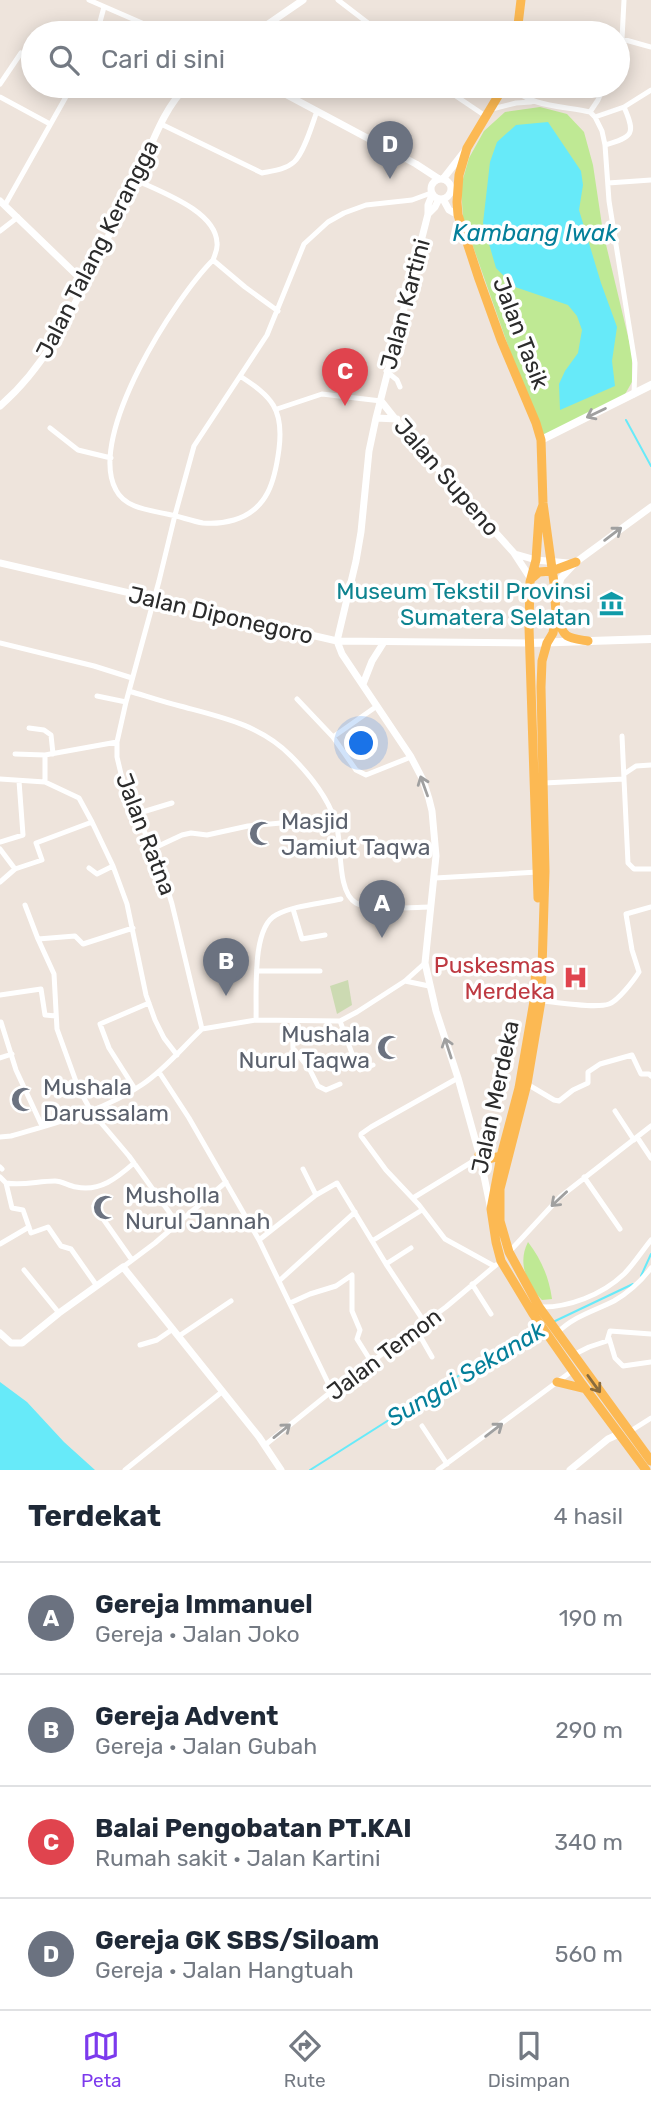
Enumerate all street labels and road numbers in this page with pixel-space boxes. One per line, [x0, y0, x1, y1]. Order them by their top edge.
street label: Jalan Talang Kerangga [30, 135, 164, 363]
street label: Jalan Kartini [374, 236, 436, 372]
street label: Jalan Tasik [487, 273, 555, 393]
street label: Jalan Supeno [388, 412, 506, 542]
street label: Jalan Diponegoro [126, 580, 316, 650]
street label: Jalan Ratna [110, 769, 182, 899]
street label: Jalan Merdeka [465, 1018, 525, 1176]
street label: Jalan Temon [321, 1302, 447, 1406]

